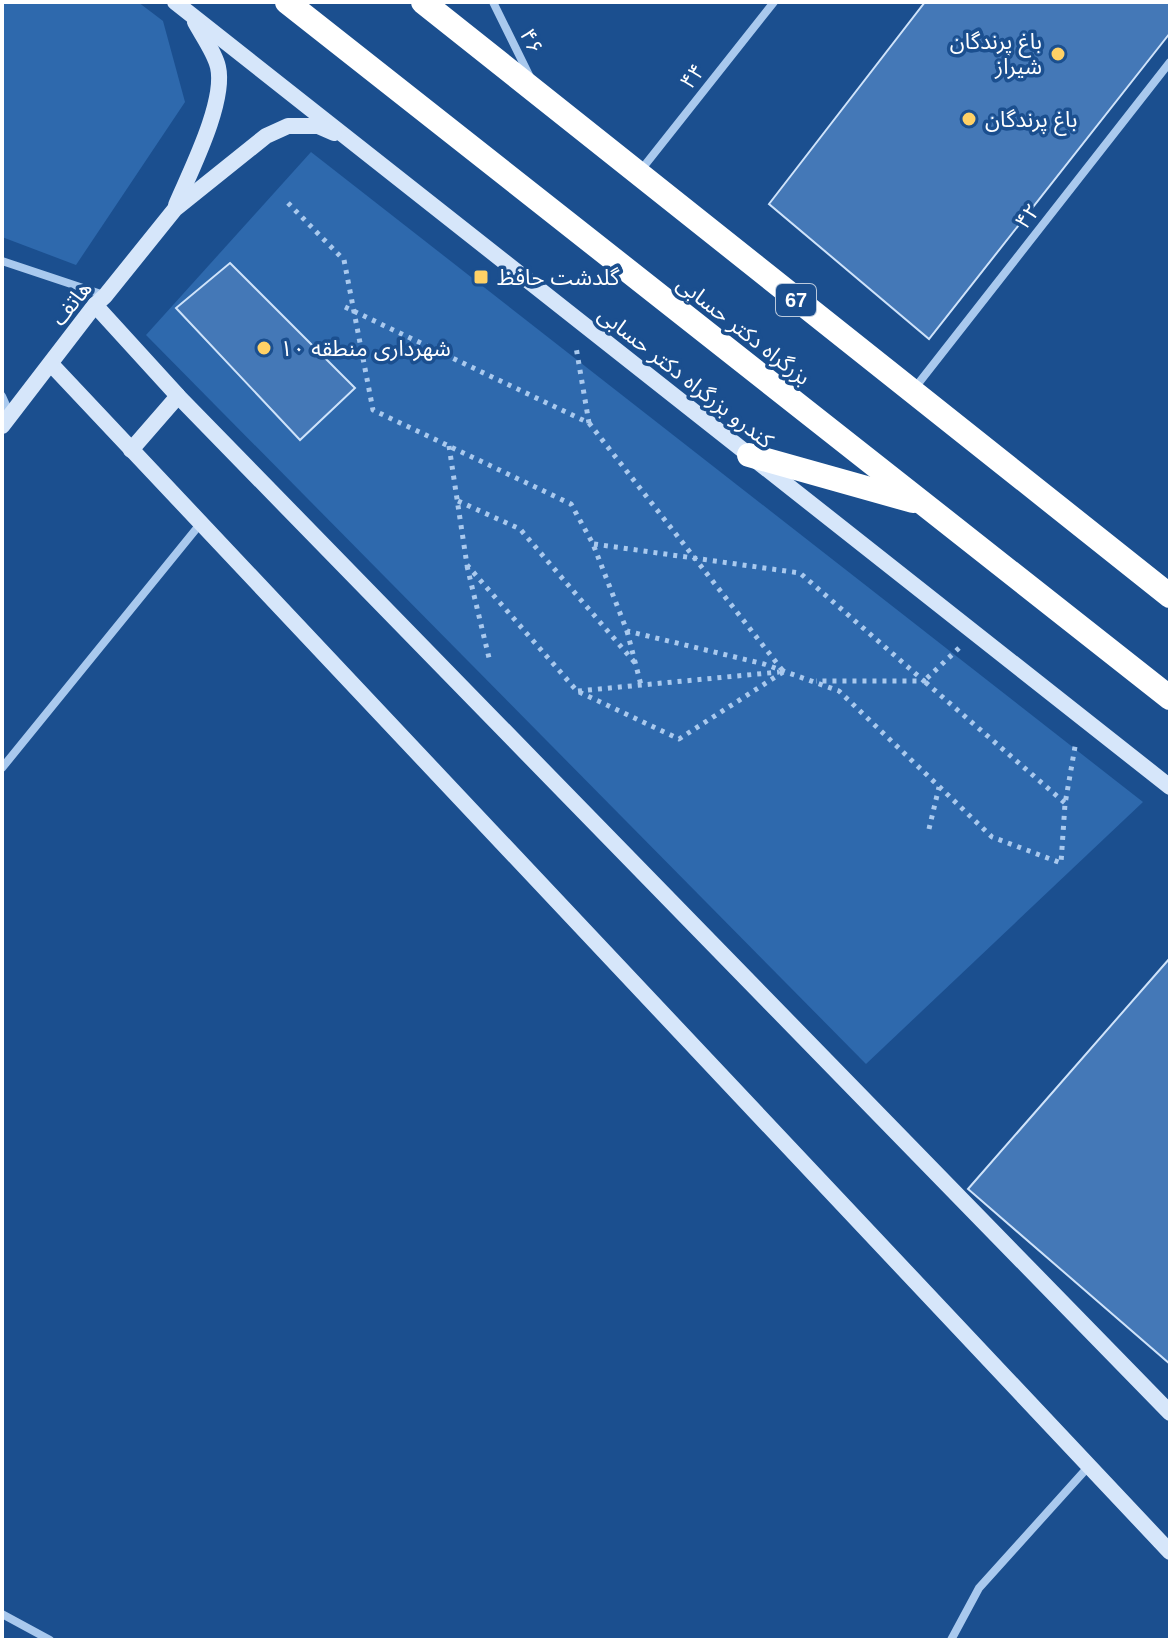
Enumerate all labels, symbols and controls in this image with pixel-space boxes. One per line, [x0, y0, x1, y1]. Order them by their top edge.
street label: ۴۶ [515, 24, 548, 58]
place label: باغ پرندگان شیراز [950, 29, 1042, 80]
marker: باغ پرندگان شیراز [1049, 45, 1067, 63]
street label: ۴۴ [675, 59, 710, 94]
place label: باغ پرندگان [985, 107, 1077, 136]
marker: باغ پرندگان [960, 110, 978, 128]
street label: ۴۲ [1010, 199, 1045, 234]
place label: گلدشت حافظ [497, 265, 620, 290]
marker: گلدشت حافظ [472, 268, 490, 286]
street label: بزرگراه دکتر حسابی [672, 271, 815, 391]
street label: هاتف [46, 276, 97, 331]
road number: 67 [776, 284, 816, 316]
street label: کندرو بزرگراه دکتر حسابی [593, 302, 779, 455]
place label: شهرداری منطقه ۱۰ [280, 336, 451, 362]
marker: شهرداری منطقه ۱۰ [255, 339, 273, 357]

